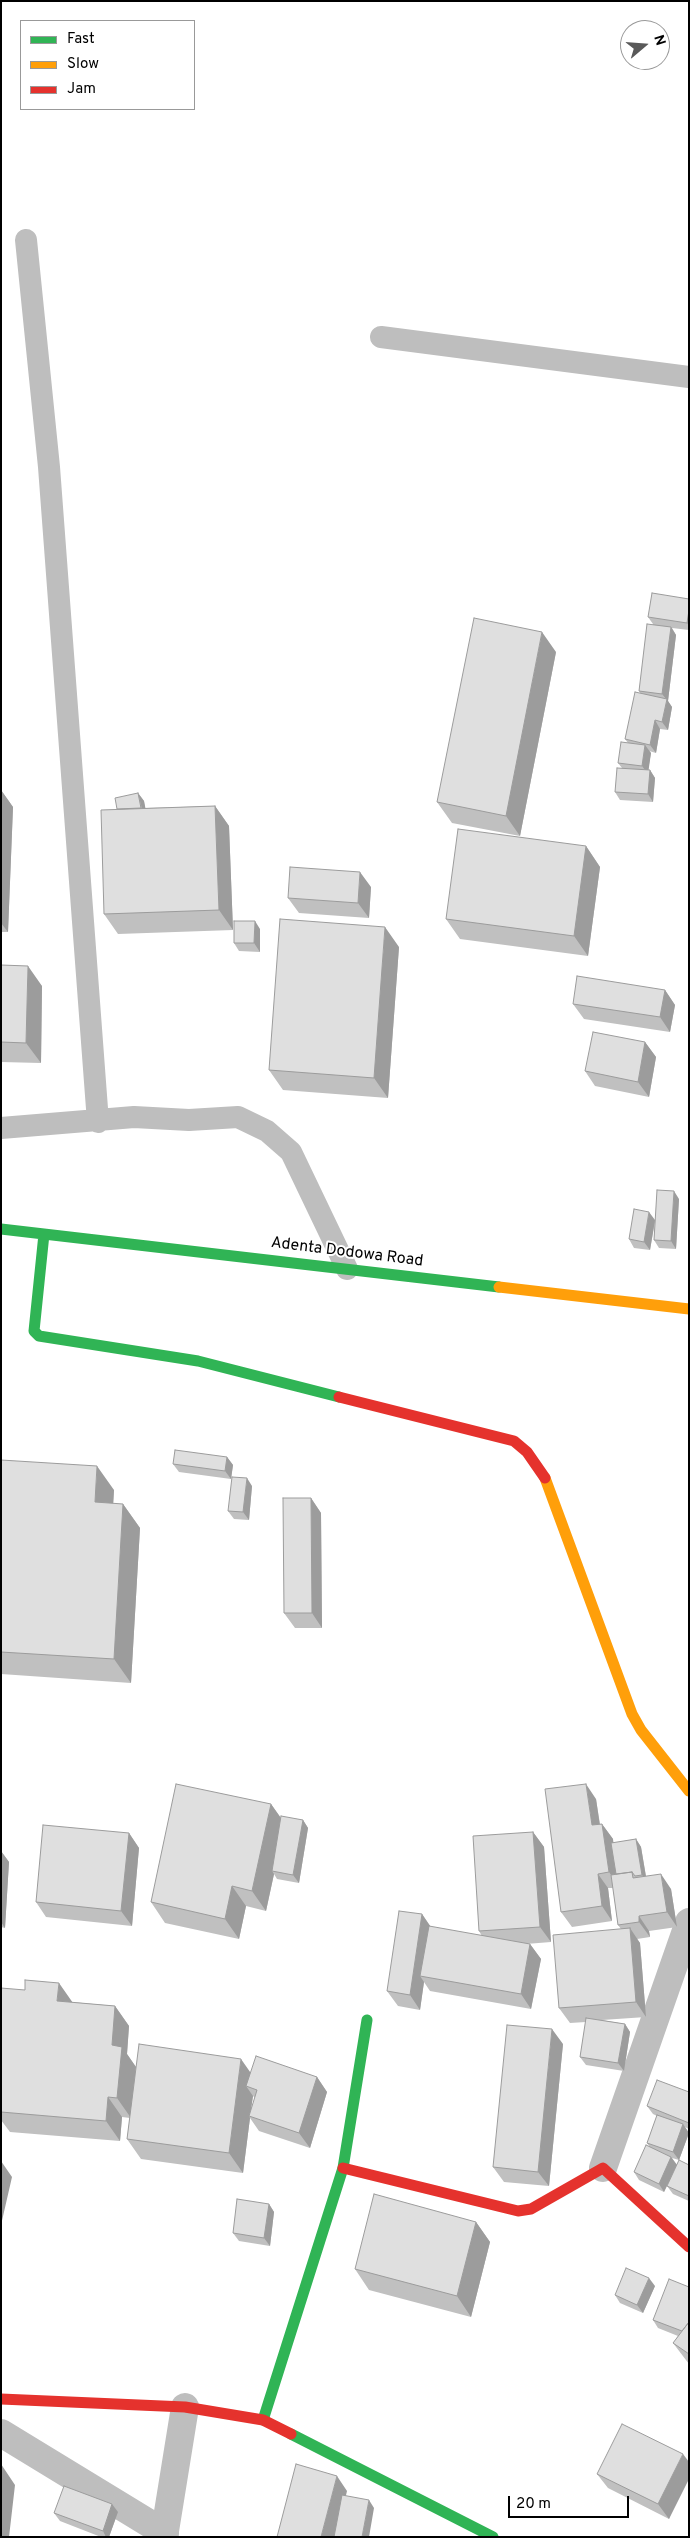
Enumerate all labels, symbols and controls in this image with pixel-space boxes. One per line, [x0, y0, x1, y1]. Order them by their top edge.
legend [20, 20, 195, 110]
north arrow [620, 20, 670, 70]
text: Fast [67, 30, 95, 49]
text: N [649, 33, 668, 48]
text: Slow [67, 55, 99, 74]
text: Jam [67, 80, 96, 99]
street label: Adenta Dodowa Road [270, 1234, 424, 1272]
scale bar [510, 2486, 631, 2518]
text: 20 m [516, 2495, 551, 2514]

